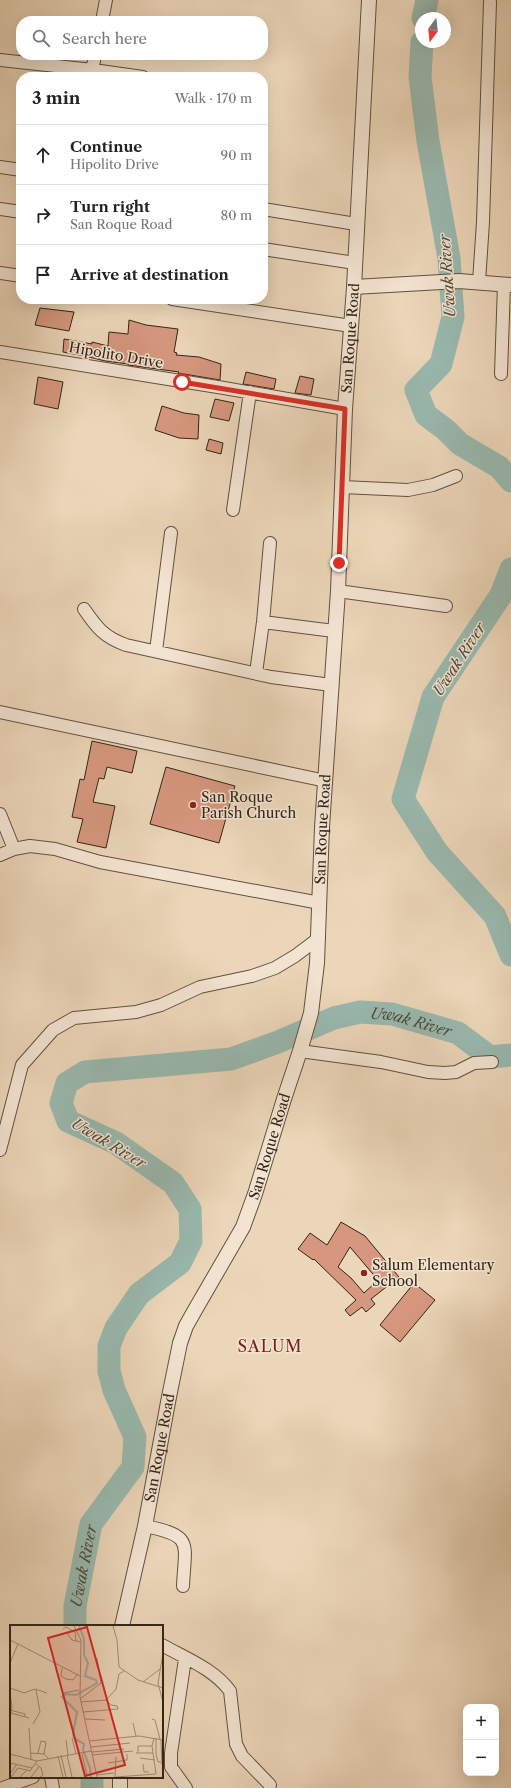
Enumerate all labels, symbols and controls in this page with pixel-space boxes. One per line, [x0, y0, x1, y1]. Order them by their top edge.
north arrow [415, 12, 451, 48]
search box [16, 16, 268, 60]
icon: search [30, 27, 52, 49]
text: Search here [62, 29, 147, 48]
text: 3 min [32, 88, 81, 108]
text: Walk · 170 m [175, 90, 252, 106]
text: Continue [70, 137, 142, 156]
icon: ahead [32, 144, 54, 166]
text: 90 m [221, 147, 252, 163]
text: Hipolito Drive [70, 156, 159, 172]
text: Turn right [70, 197, 150, 216]
icon: right [32, 204, 54, 226]
text: 80 m [220, 207, 252, 223]
text: San Roque Road [70, 216, 172, 232]
water label: Uwak River [435, 233, 459, 318]
icon: arrive [32, 264, 54, 286]
text: Arrive at destination [70, 265, 229, 284]
street label: San Roque Road [337, 282, 363, 394]
street label: Hipolito Drive [67, 338, 165, 372]
route start [173, 373, 191, 391]
route end [330, 554, 348, 572]
water label: Uwak River [428, 618, 490, 699]
street label: San Roque Road [311, 773, 335, 885]
place label: San Roque Parish Church [201, 788, 296, 822]
marker: San Roque Parish Church [188, 800, 198, 810]
water label: Uwak River [370, 1003, 455, 1041]
street label: San Roque Road [245, 1090, 294, 1202]
water label: Uwak River [68, 1113, 151, 1173]
place label: Salum Elementary School [372, 1256, 495, 1290]
marker: Salum Elementary School [359, 1268, 369, 1278]
district label: SALUM [238, 1336, 303, 1356]
street label: San Roque Road [141, 1392, 179, 1504]
water label: Uwak River [66, 1522, 100, 1609]
inset map [10, 1625, 163, 1778]
map controls [463, 1704, 499, 1776]
button: + [463, 1704, 499, 1740]
button: − [463, 1740, 499, 1776]

